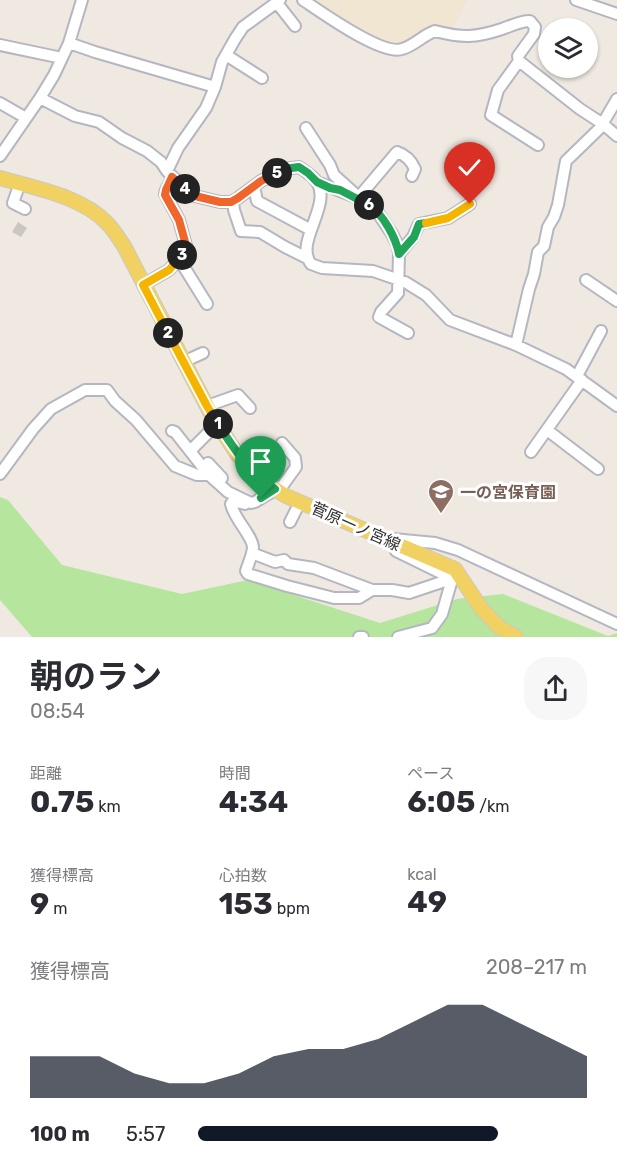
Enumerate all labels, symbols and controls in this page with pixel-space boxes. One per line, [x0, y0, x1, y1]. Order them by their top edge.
map controls [538, 18, 598, 78]
button: layers [538, 18, 598, 78]
pin [444, 142, 495, 204]
icon: check [453, 151, 486, 184]
pin: 5 [262, 158, 292, 188]
text: 5 [272, 163, 282, 182]
pin: 4 [170, 174, 200, 204]
text: 4 [180, 179, 190, 198]
pin: 6 [354, 190, 384, 220]
text: 6 [364, 195, 374, 214]
pin: 3 [167, 240, 197, 270]
text: 3 [177, 245, 187, 264]
pin: 2 [153, 318, 183, 348]
text: 2 [163, 323, 173, 342]
pin: 1 [203, 409, 233, 439]
text: 1 [214, 414, 222, 433]
pin [235, 436, 286, 498]
icon: arrive [244, 445, 277, 478]
school or university icon: 一の宮保育園 [426, 477, 456, 515]
place label: 一の宮保育園 [460, 483, 556, 502]
street label: 菅原一ノ宮線 [308, 498, 404, 555]
text: 朝のラン [30, 657, 162, 696]
button: share [524, 657, 587, 720]
text: 08:54 [30, 699, 85, 723]
text: 距離 [30, 764, 62, 783]
text: 時間 [219, 764, 251, 783]
text: ペース [407, 764, 455, 783]
text: 0.75 [30, 784, 94, 820]
text: 4:34 [219, 784, 288, 820]
text: 6:05 [407, 784, 475, 820]
text: km [94, 797, 121, 816]
text: /km [475, 797, 510, 816]
text: kcal [407, 865, 437, 884]
text: 獲得標高 [30, 866, 94, 885]
text: 心拍数 [219, 866, 267, 885]
text: 49 [407, 884, 447, 920]
text: 9 [30, 886, 49, 922]
text: 153 [219, 886, 273, 922]
text: m [49, 899, 67, 918]
text: bpm [273, 899, 310, 918]
text: 208–217 m [486, 955, 587, 979]
text: 獲得標高 [30, 959, 110, 983]
text: 100 m [30, 1122, 90, 1146]
text: 5:57 [126, 1122, 165, 1146]

